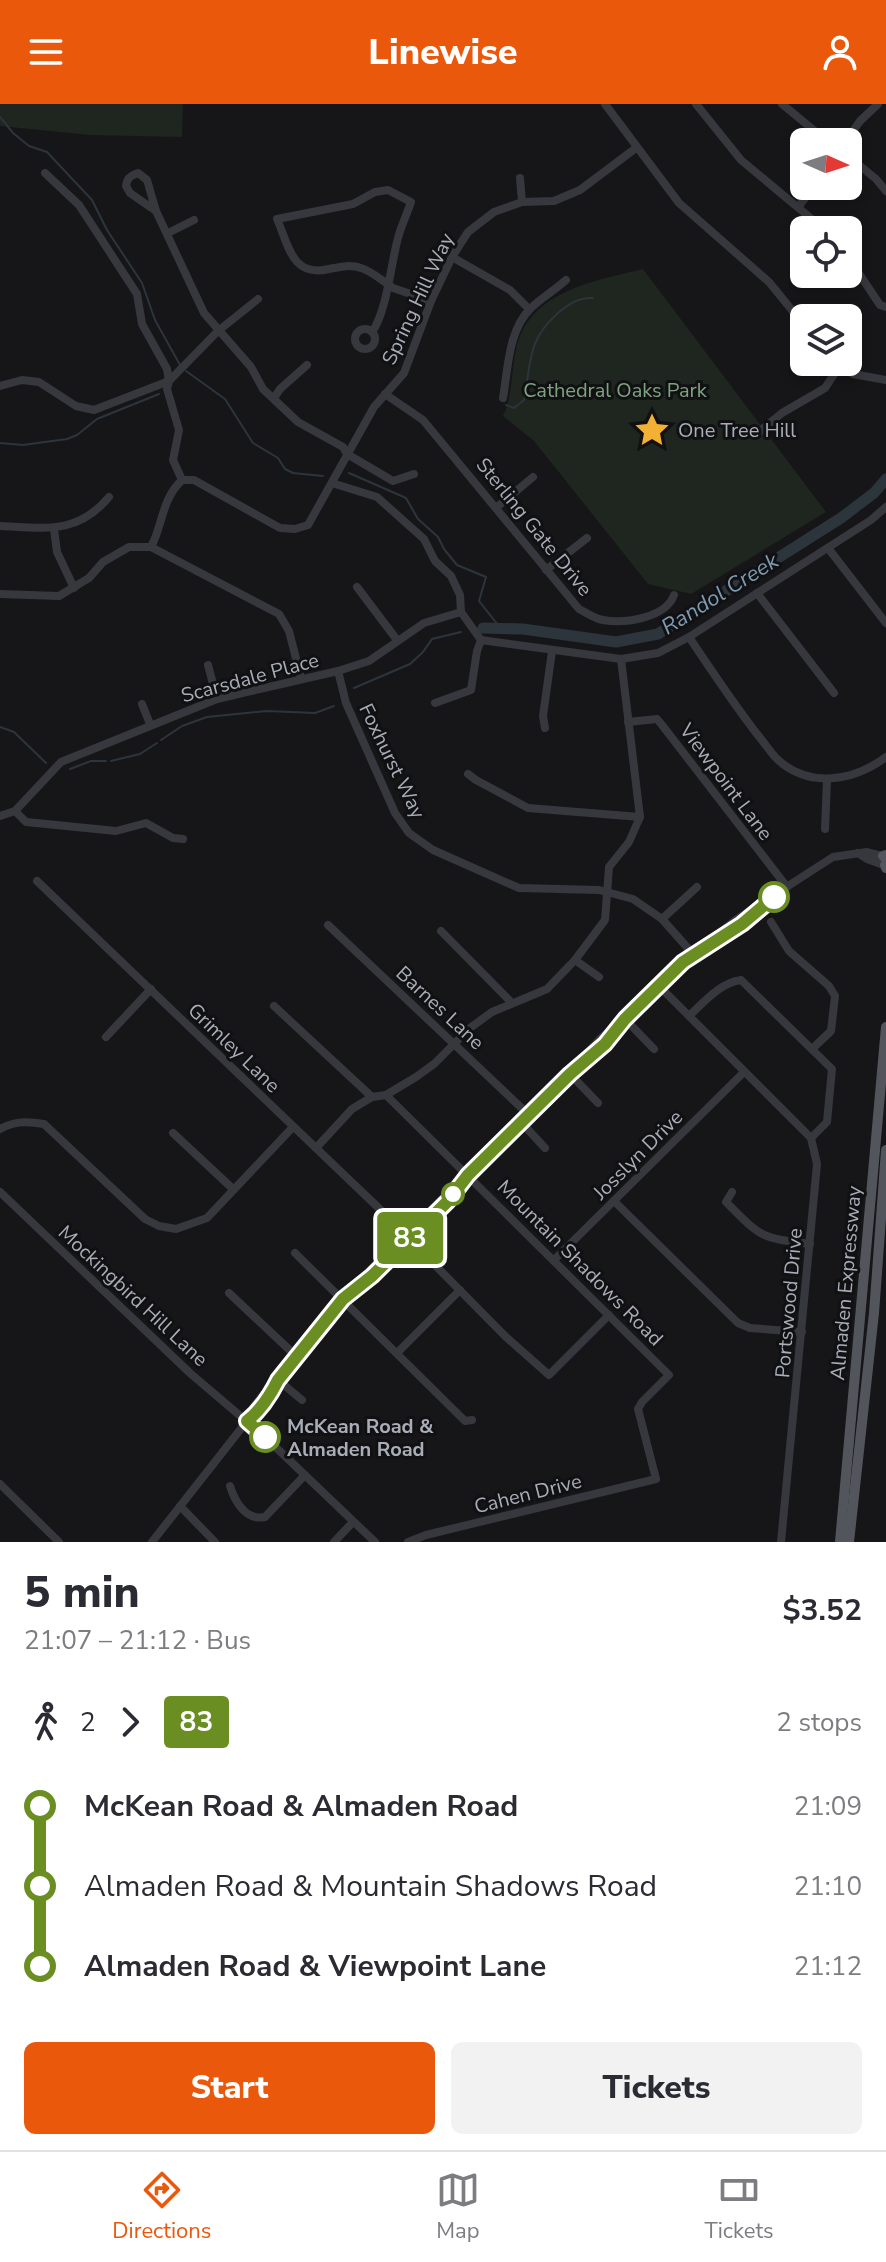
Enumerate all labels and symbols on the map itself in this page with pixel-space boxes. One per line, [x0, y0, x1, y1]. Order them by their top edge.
north arrow [790, 128, 862, 200]
street label: Spring Hill Way [376, 228, 461, 369]
park label: Cathedral Oaks Park [523, 377, 708, 404]
place icon: One Tree Hill [633, 411, 671, 449]
place label: One Tree Hill [678, 417, 796, 444]
street label: Sterling Gate Drive [470, 452, 598, 602]
water label: Randol Creek [656, 546, 785, 642]
street label: Scarsdale Place [178, 647, 322, 709]
street label: Foxhurst Way [352, 699, 432, 824]
street label: Viewpoint Lane [672, 717, 779, 846]
unlabelled marker [759, 882, 789, 912]
street label: Barnes Lane [390, 960, 490, 1056]
street label: Grimley Lane [182, 997, 286, 1099]
street label: Josslyn Drive [586, 1104, 689, 1207]
street label: Mountain Shadows Road [491, 1174, 669, 1352]
unlabelled marker [442, 1183, 464, 1205]
street label: Almaden Expressway [824, 1184, 868, 1381]
line badge: 83 [374, 1212, 446, 1264]
street label: Mockingbird Hill Lane [52, 1219, 214, 1373]
street label: Portswood Drive [769, 1227, 809, 1379]
place label: McKean Road & Almaden Road [287, 1413, 434, 1463]
marker: McKean Road & Almaden Road [250, 1422, 280, 1452]
street label: Cahen Drive [472, 1468, 584, 1520]

